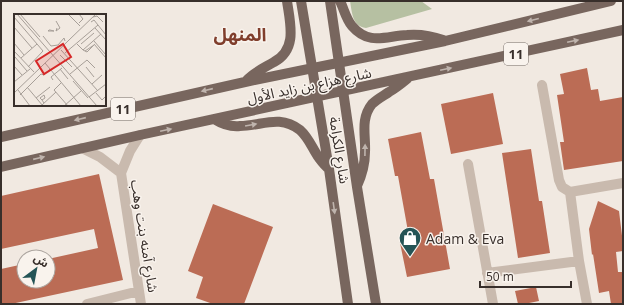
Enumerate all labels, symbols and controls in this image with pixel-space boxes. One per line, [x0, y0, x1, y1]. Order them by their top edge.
inset map [14, 14, 106, 106]
one-way arrow [526, 17, 539, 23]
district label: المنهل [214, 22, 266, 46]
one-way arrow [567, 38, 580, 44]
road number: 11 [504, 43, 528, 65]
street label: شارع هزاع بن زايد الأول [245, 63, 373, 109]
one-way arrow [440, 66, 453, 72]
one-way arrow [200, 88, 213, 94]
road number: 11 [111, 98, 135, 120]
street label: شارع الكرامة [323, 115, 355, 185]
one-way arrow [74, 117, 86, 123]
one-way arrow [245, 122, 257, 128]
one-way arrow [160, 126, 172, 132]
one-way arrow [362, 143, 368, 156]
one-way arrow [33, 155, 45, 161]
street label: شارع آمنه بنت وهب [125, 178, 163, 294]
one-way arrow [331, 202, 337, 214]
shop icon: Adam & Eva [397, 225, 423, 258]
place label: Adam & Eva [426, 229, 504, 248]
north arrow [16, 249, 56, 289]
text: ش [31, 250, 52, 270]
scale bar [480, 263, 571, 289]
text: 50 m [486, 268, 514, 285]

